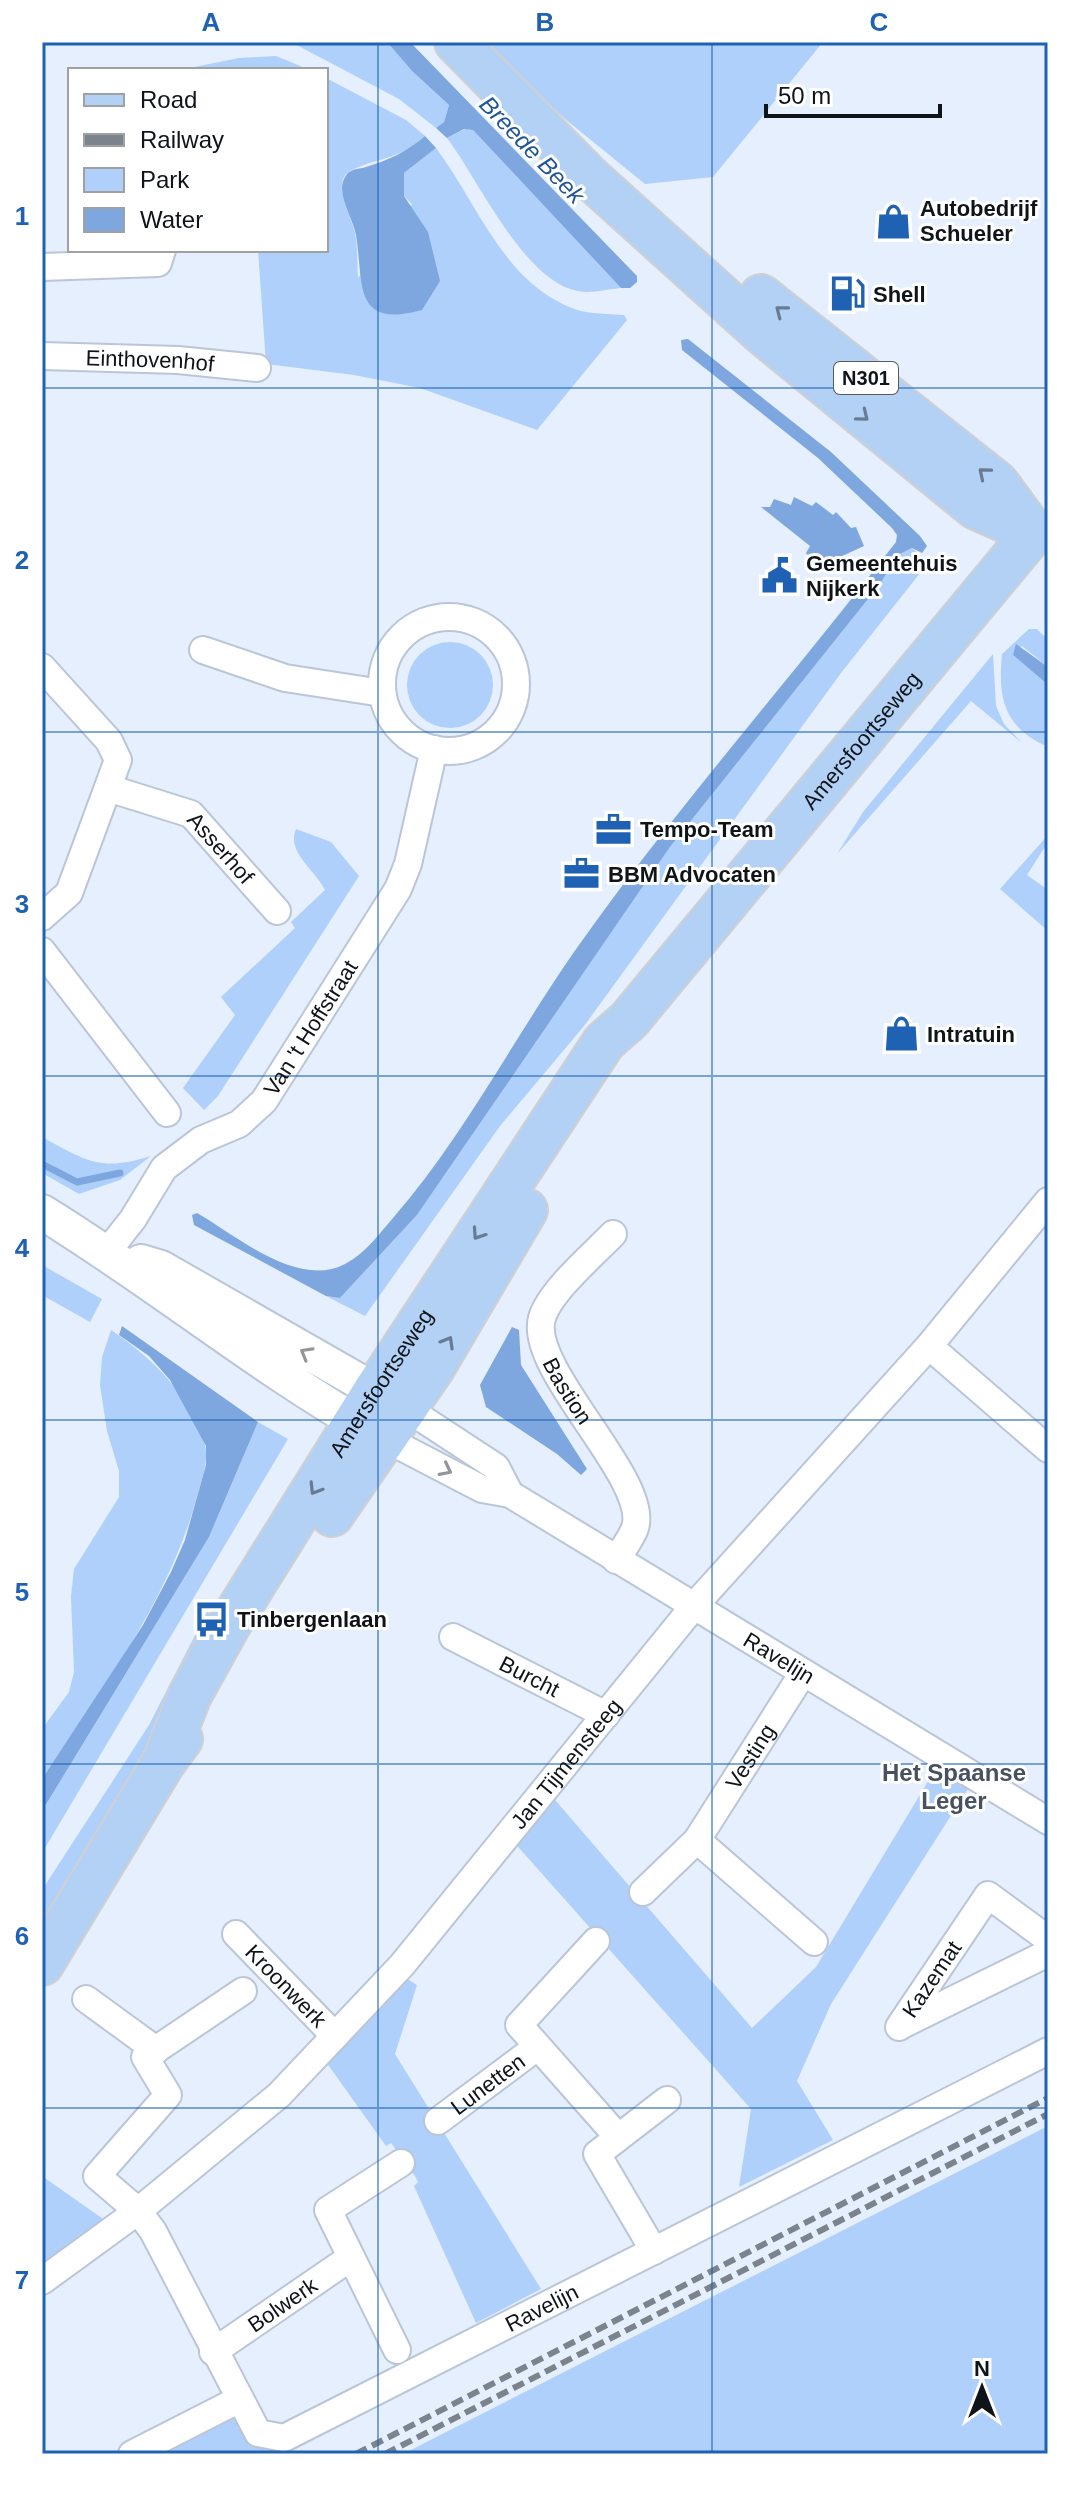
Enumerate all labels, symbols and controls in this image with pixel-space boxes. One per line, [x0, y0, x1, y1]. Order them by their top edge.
text: A [202, 7, 221, 37]
text: B [536, 7, 554, 37]
text: C [870, 7, 889, 37]
legend [68, 68, 328, 252]
scale bar [766, 68, 940, 118]
text: 50 m [778, 82, 831, 109]
text: Road [140, 86, 197, 113]
water label: Breede Beek [474, 90, 592, 210]
text: Railway [140, 126, 224, 153]
text: Park [140, 166, 190, 193]
place label: Autobedrijf Schueler [920, 196, 1038, 246]
text: 1 [15, 201, 29, 231]
shop icon: Autobedrijf Schueler [875, 202, 913, 240]
text: Water [140, 206, 203, 233]
fuel station icon: Shell [828, 275, 866, 313]
place label: Shell [873, 282, 926, 307]
one-way arrow [775, 306, 790, 321]
street label: Einthovenhof [85, 345, 216, 377]
road number: N301 [834, 362, 898, 394]
one-way arrow [854, 406, 868, 421]
one-way arrow [979, 468, 993, 483]
text: 2 [15, 545, 29, 575]
place label: Gemeentehuis Nijkerk [806, 551, 958, 601]
public building icon: Gemeentehuis Nijkerk [761, 557, 799, 595]
street label: Amersfoortseweg [797, 667, 926, 814]
street label: Asserhof [182, 807, 259, 889]
office icon: Tempo-Team [595, 810, 633, 848]
place label: Tempo-Team [640, 817, 774, 842]
office icon: BBM Advocaten [563, 855, 601, 893]
place label: BBM Advocaten [608, 862, 776, 887]
text: 3 [15, 889, 29, 919]
street label: Van 't Hoffstraat [259, 956, 363, 1100]
shop icon: Intratuin [882, 1015, 920, 1053]
place label: Intratuin [927, 1022, 1015, 1047]
one-way arrow [473, 1225, 488, 1240]
text: 4 [15, 1233, 30, 1263]
street label: Amersfoortseweg [325, 1304, 438, 1462]
one-way arrow [438, 1336, 454, 1351]
one-way arrow [301, 1347, 315, 1363]
street label: Bastion [538, 1354, 597, 1429]
one-way arrow [437, 1461, 452, 1476]
one-way arrow [310, 1480, 325, 1494]
text: 5 [15, 1577, 29, 1607]
bus stop icon: Tinbergenlaan [192, 1600, 230, 1638]
place label: Tinbergenlaan [237, 1607, 387, 1632]
street label: Ravelijn [739, 1627, 819, 1689]
street label: Burcht [495, 1651, 563, 1702]
street label: Jan Tijmensteeg [506, 1694, 627, 1834]
street label: Vesting [721, 1719, 780, 1794]
district label: Het Spaanse Leger [882, 1759, 1026, 1814]
text: 6 [15, 1921, 29, 1951]
street label: Kazemat [897, 1936, 966, 2022]
street label: Kroonwerk [240, 1940, 332, 2033]
street label: Lunetten [446, 2049, 530, 2120]
text: 7 [15, 2265, 29, 2295]
street label: Bolwerk [243, 2272, 323, 2337]
street label: Ravelijn [501, 2279, 582, 2337]
north arrow [942, 2348, 1022, 2428]
text: N [974, 2356, 990, 2381]

